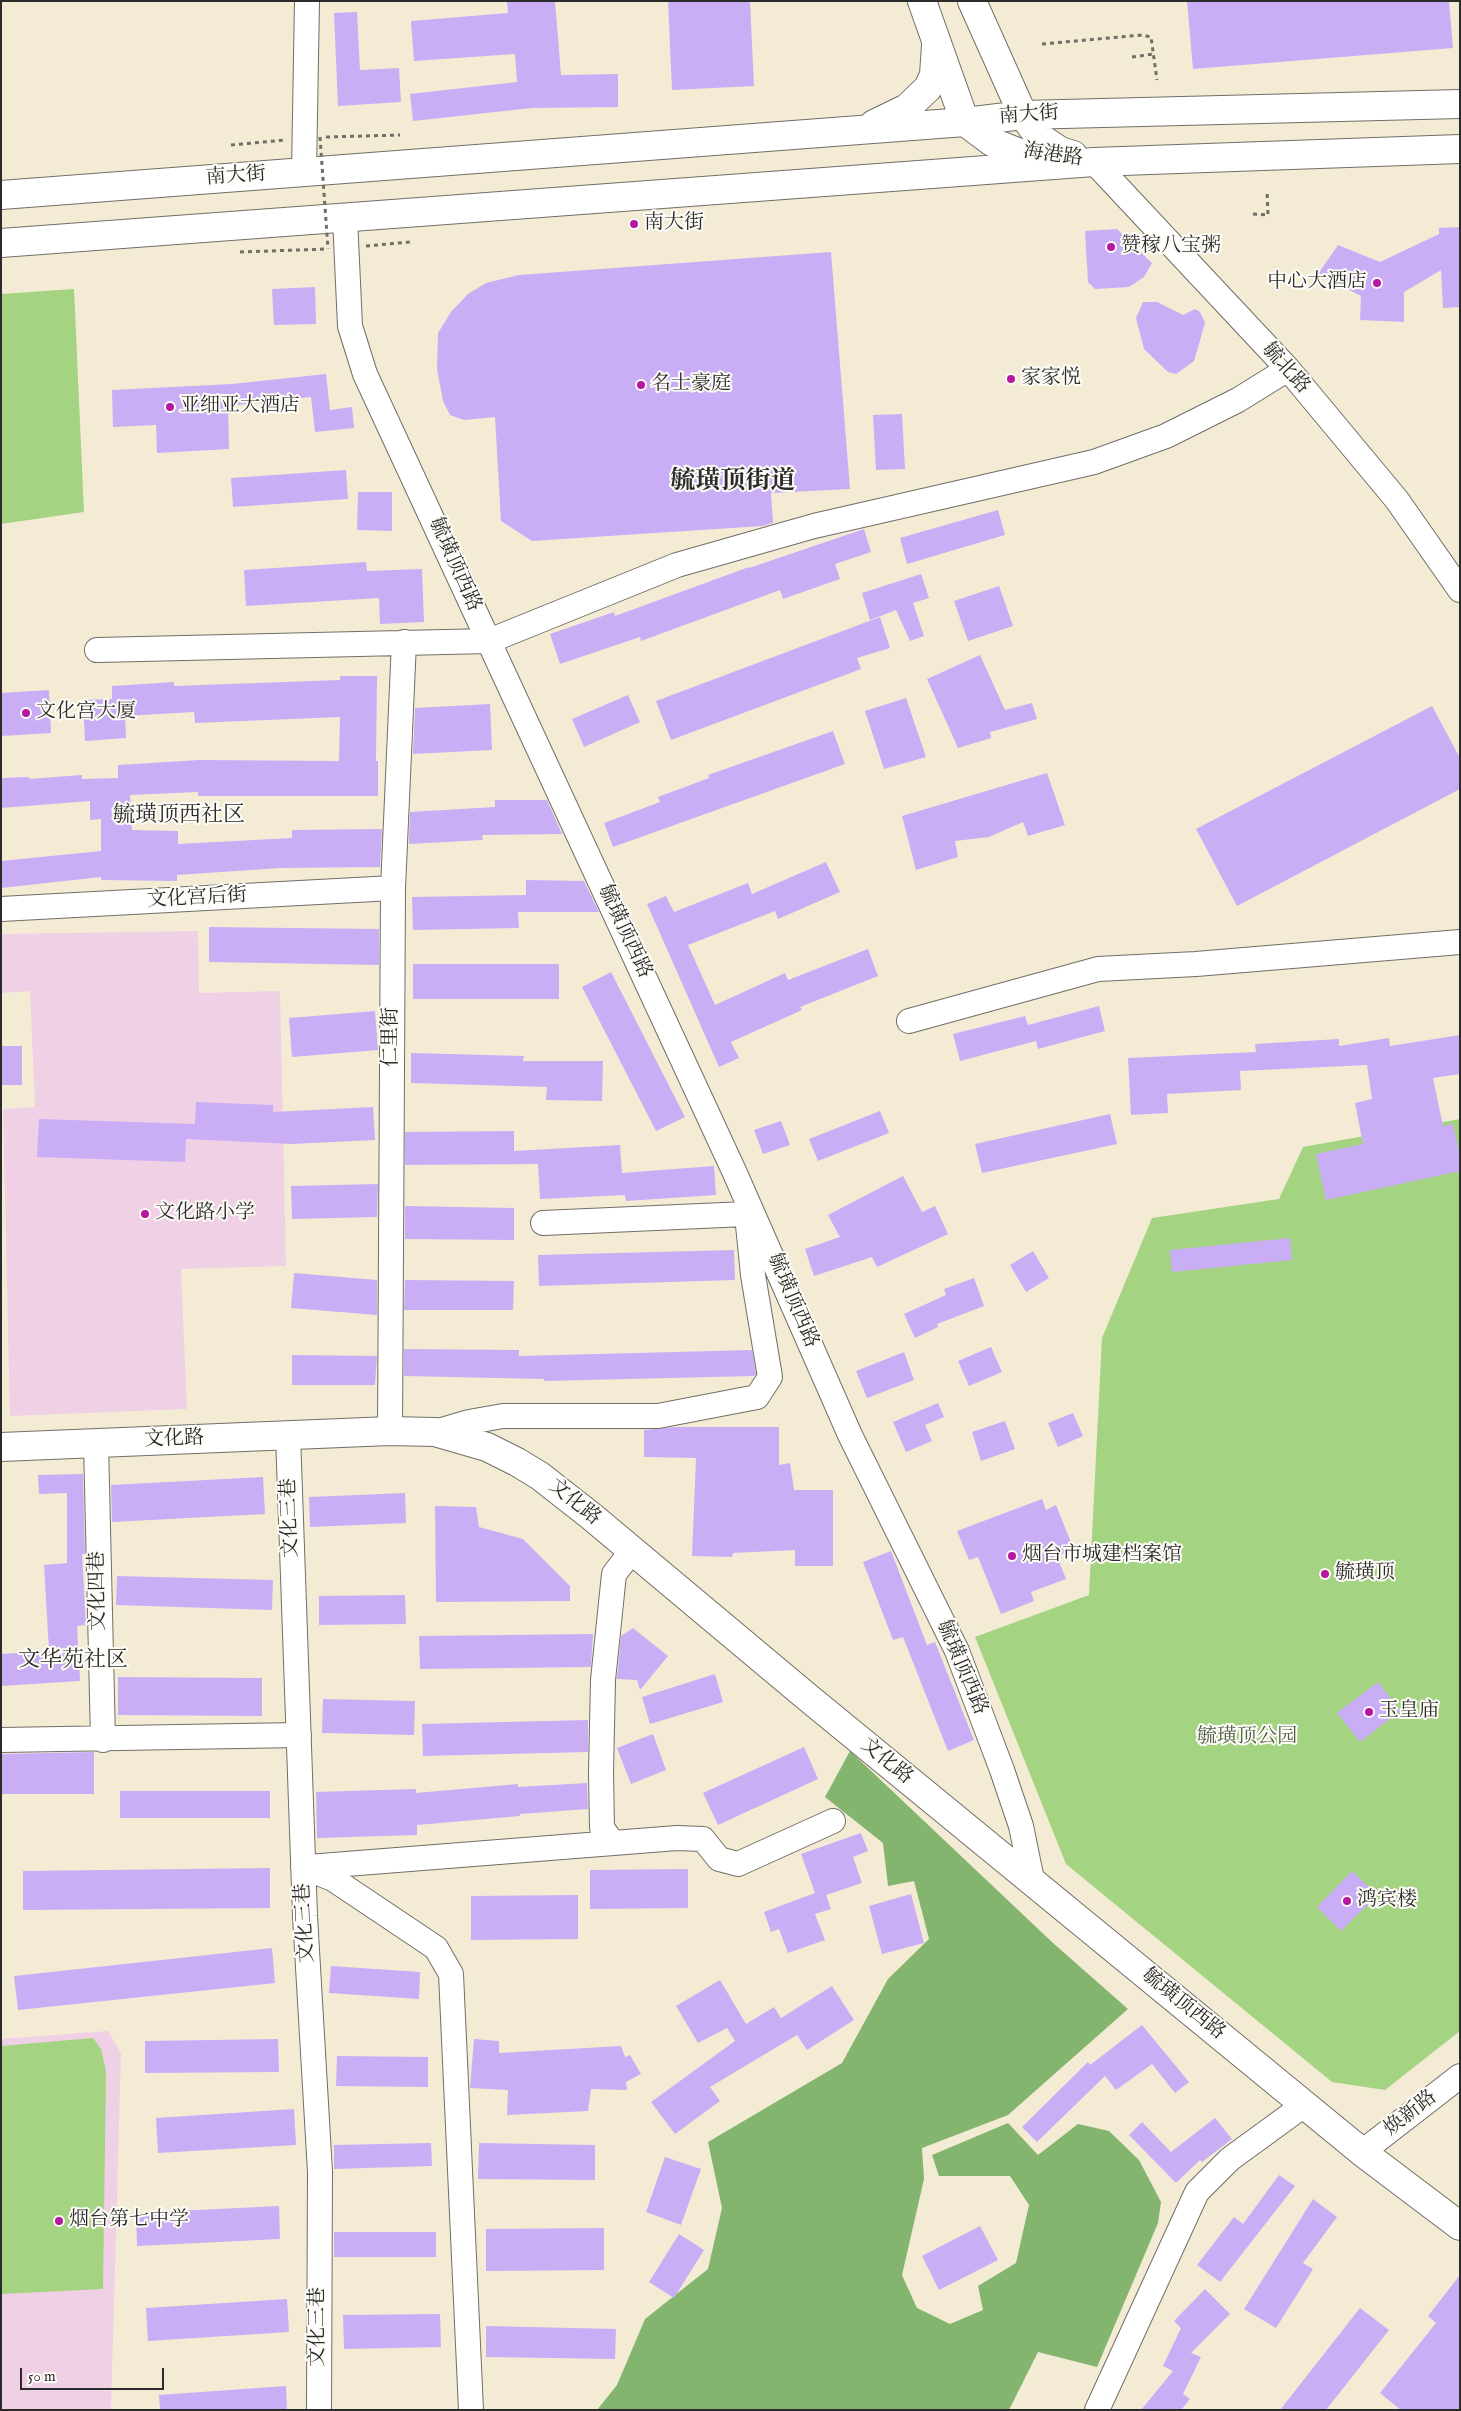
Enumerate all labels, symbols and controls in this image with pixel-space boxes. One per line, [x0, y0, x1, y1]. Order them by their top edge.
street label: 南大街 [998, 102, 1060, 130]
street label: 海港路 [1022, 140, 1084, 172]
street label: 南大街 [205, 163, 267, 191]
place label: 南大街 [644, 212, 704, 236]
marker: 南大街 [628, 218, 640, 230]
place label: 赞稼八宝粥 [1121, 235, 1221, 259]
marker: 赞稼八宝粥 [1105, 241, 1117, 253]
place label: 中心大酒店 [1267, 271, 1367, 295]
marker: 中心大酒店 [1371, 277, 1383, 289]
street label: 毓北路 [1256, 339, 1314, 399]
place label: 家家悦 [1021, 367, 1081, 391]
place label: 名士豪庭 [651, 373, 731, 397]
marker: 家家悦 [1005, 373, 1017, 385]
marker: 名士豪庭 [635, 379, 647, 391]
place label: 亚细亚大酒店 [180, 395, 300, 419]
marker: 亚细亚大酒店 [164, 401, 176, 413]
district label: 毓璜顶街道 [671, 468, 795, 498]
street label: 毓璜顶西路 [423, 514, 485, 616]
place label: 文化宫大厦 [36, 701, 136, 725]
marker: 文化宫大厦 [20, 707, 32, 719]
district label: 毓璜顶西社区 [113, 803, 245, 829]
street label: 毓璜顶西路 [592, 882, 656, 982]
street label: 文化宫后街 [146, 884, 248, 914]
street label: 仁里街 [380, 1007, 404, 1067]
place label: 文化路小学 [155, 1202, 255, 1226]
marker: 文化路小学 [139, 1208, 151, 1220]
street label: 毓璜顶西路 [761, 1250, 823, 1352]
street label: 文化路 [144, 1427, 204, 1453]
street label: 文化路 [543, 1475, 605, 1531]
street label: 文化三巷 [278, 1478, 304, 1558]
place label: 烟台市城建档案馆 [1022, 1544, 1182, 1568]
marker: 烟台市城建档案馆 [1006, 1550, 1018, 1562]
street label: 文化四巷 [86, 1551, 112, 1631]
place label: 毓璜顶 [1335, 1562, 1395, 1586]
marker: 毓璜顶 [1319, 1568, 1331, 1580]
street label: 毓璜顶西路 [930, 1617, 992, 1719]
district label: 文华苑社区 [18, 1648, 128, 1674]
place label: 玉皇庙 [1379, 1700, 1439, 1724]
marker: 玉皇庙 [1363, 1706, 1375, 1718]
park label: 毓璜顶公园 [1197, 1726, 1297, 1750]
street label: 文化路 [855, 1734, 917, 1790]
street label: 文化三巷 [292, 1882, 320, 1964]
place label: 鸿宾楼 [1357, 1889, 1417, 1913]
marker: 鸿宾楼 [1341, 1895, 1353, 1907]
street label: 毓璜顶西路 [1137, 1964, 1229, 2046]
street label: 焕新路 [1380, 2086, 1442, 2142]
place label: 烟台第七中学 [69, 2209, 189, 2233]
marker: 烟台第七中学 [53, 2215, 65, 2227]
street label: 文化三巷 [307, 2287, 331, 2367]
scale bar [22, 2358, 166, 2390]
text: 50 m [28, 2367, 56, 2386]

